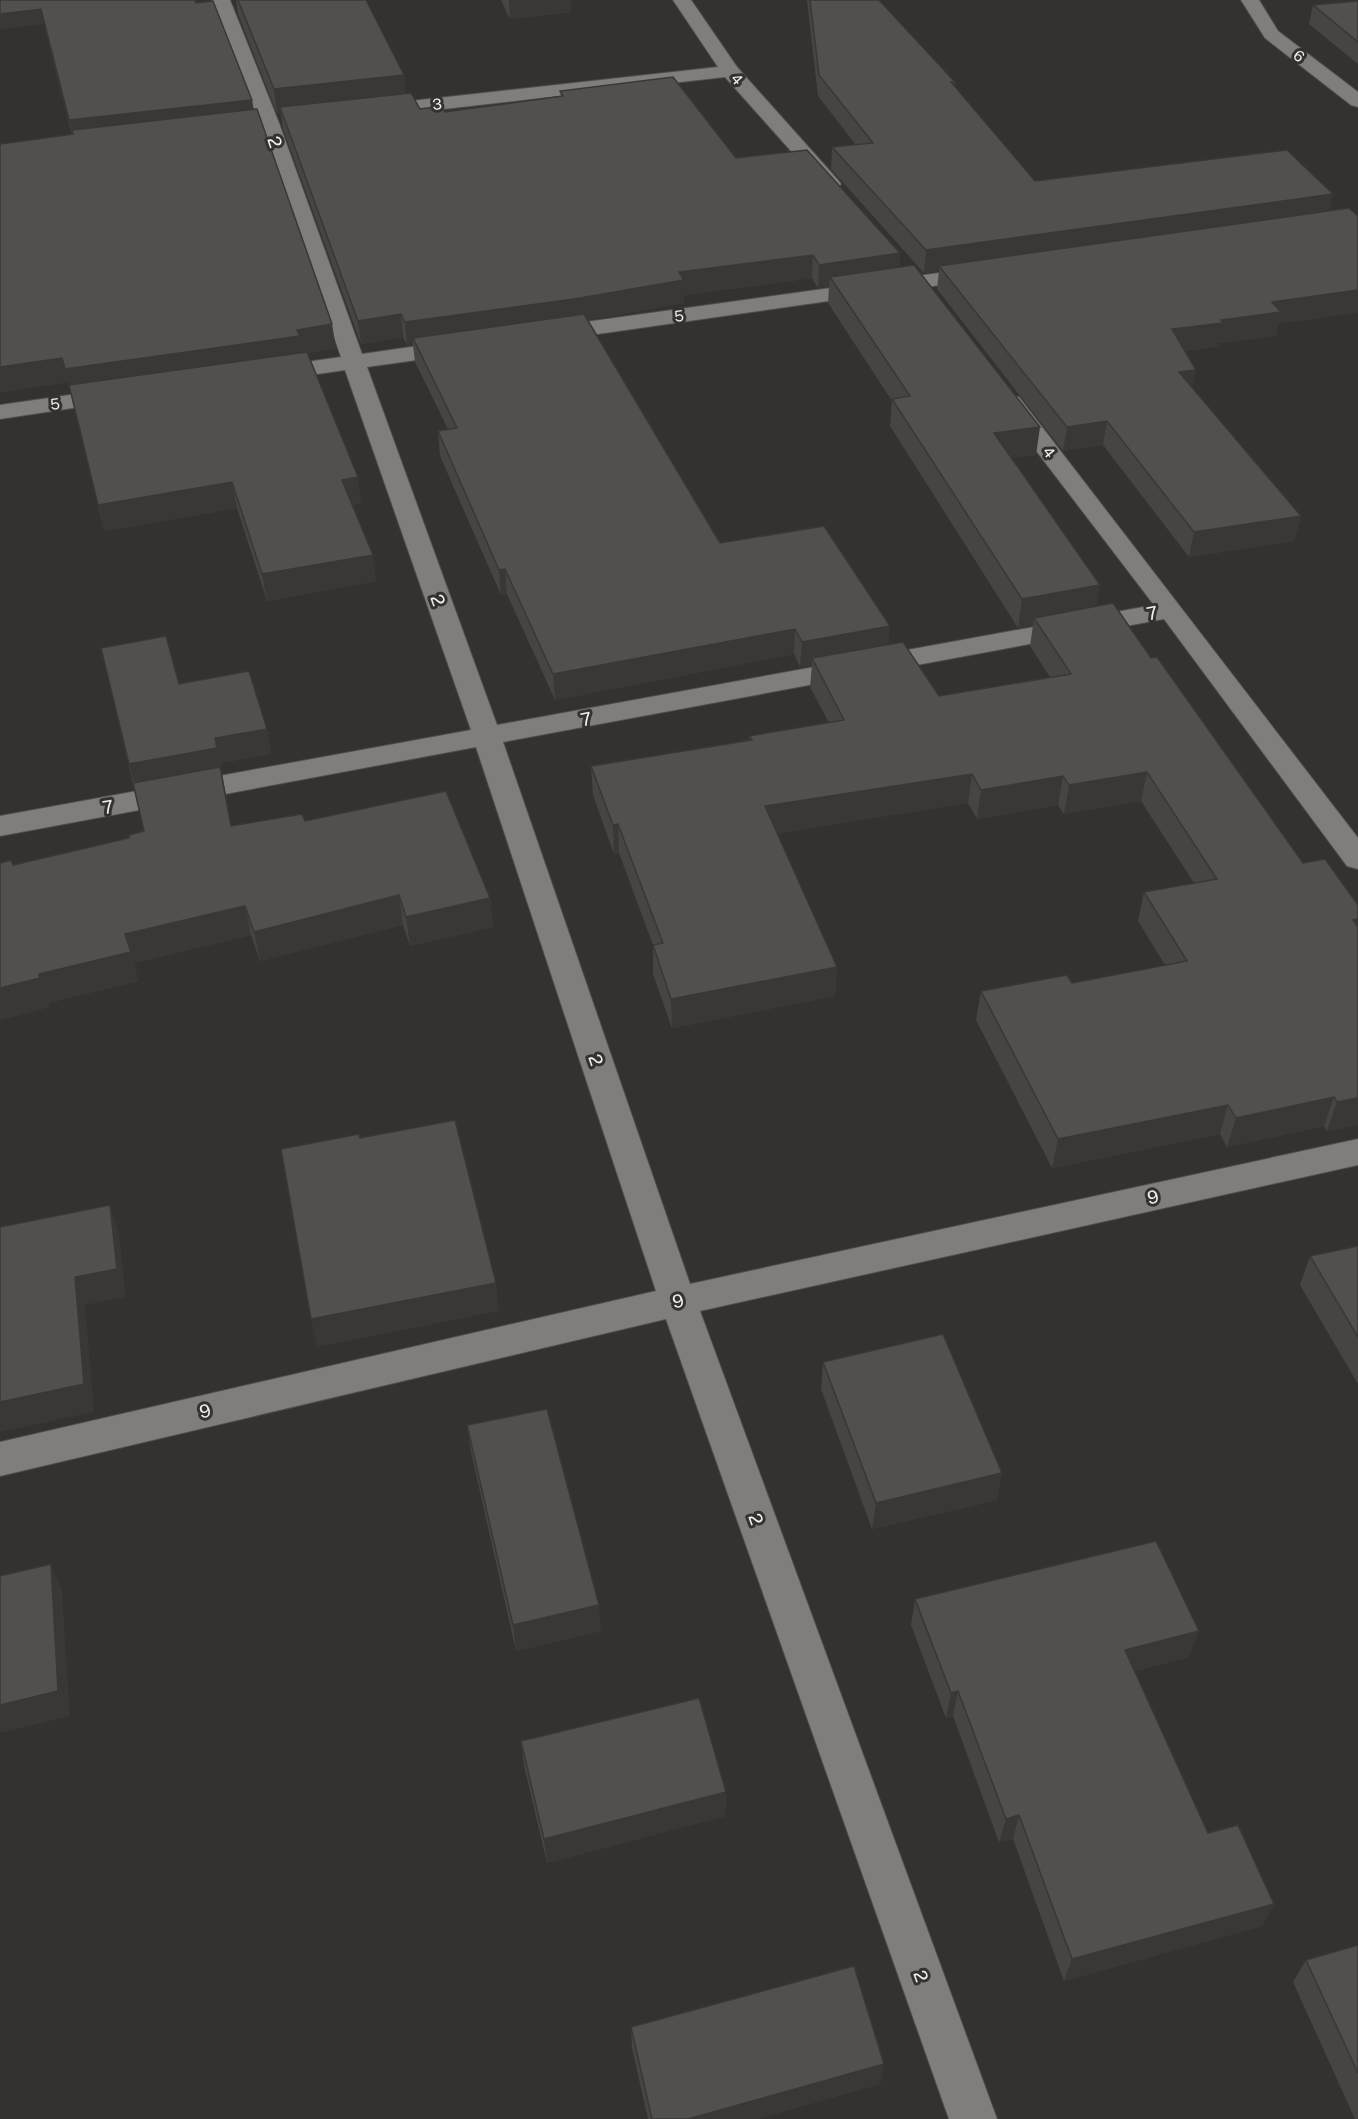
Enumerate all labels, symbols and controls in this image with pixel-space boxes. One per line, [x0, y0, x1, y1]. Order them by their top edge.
street label: 6 [1290, 46, 1308, 66]
street label: 4 [727, 70, 747, 88]
street label: 3 [431, 95, 443, 113]
street label: 2 [263, 134, 287, 150]
street label: 5 [673, 307, 685, 325]
street label: 5 [49, 395, 61, 413]
street label: 4 [1039, 443, 1059, 461]
street label: 2 [426, 591, 450, 609]
street label: 7 [1145, 602, 1159, 624]
street label: 7 [579, 708, 593, 730]
street label: 7 [101, 796, 115, 818]
street label: 2 [584, 1052, 608, 1068]
street label: 9 [1145, 1186, 1161, 1208]
street label: 9 [670, 1290, 686, 1312]
street label: 9 [197, 1400, 213, 1422]
street label: 2 [744, 1510, 768, 1528]
street label: 2 [909, 1967, 933, 1985]

